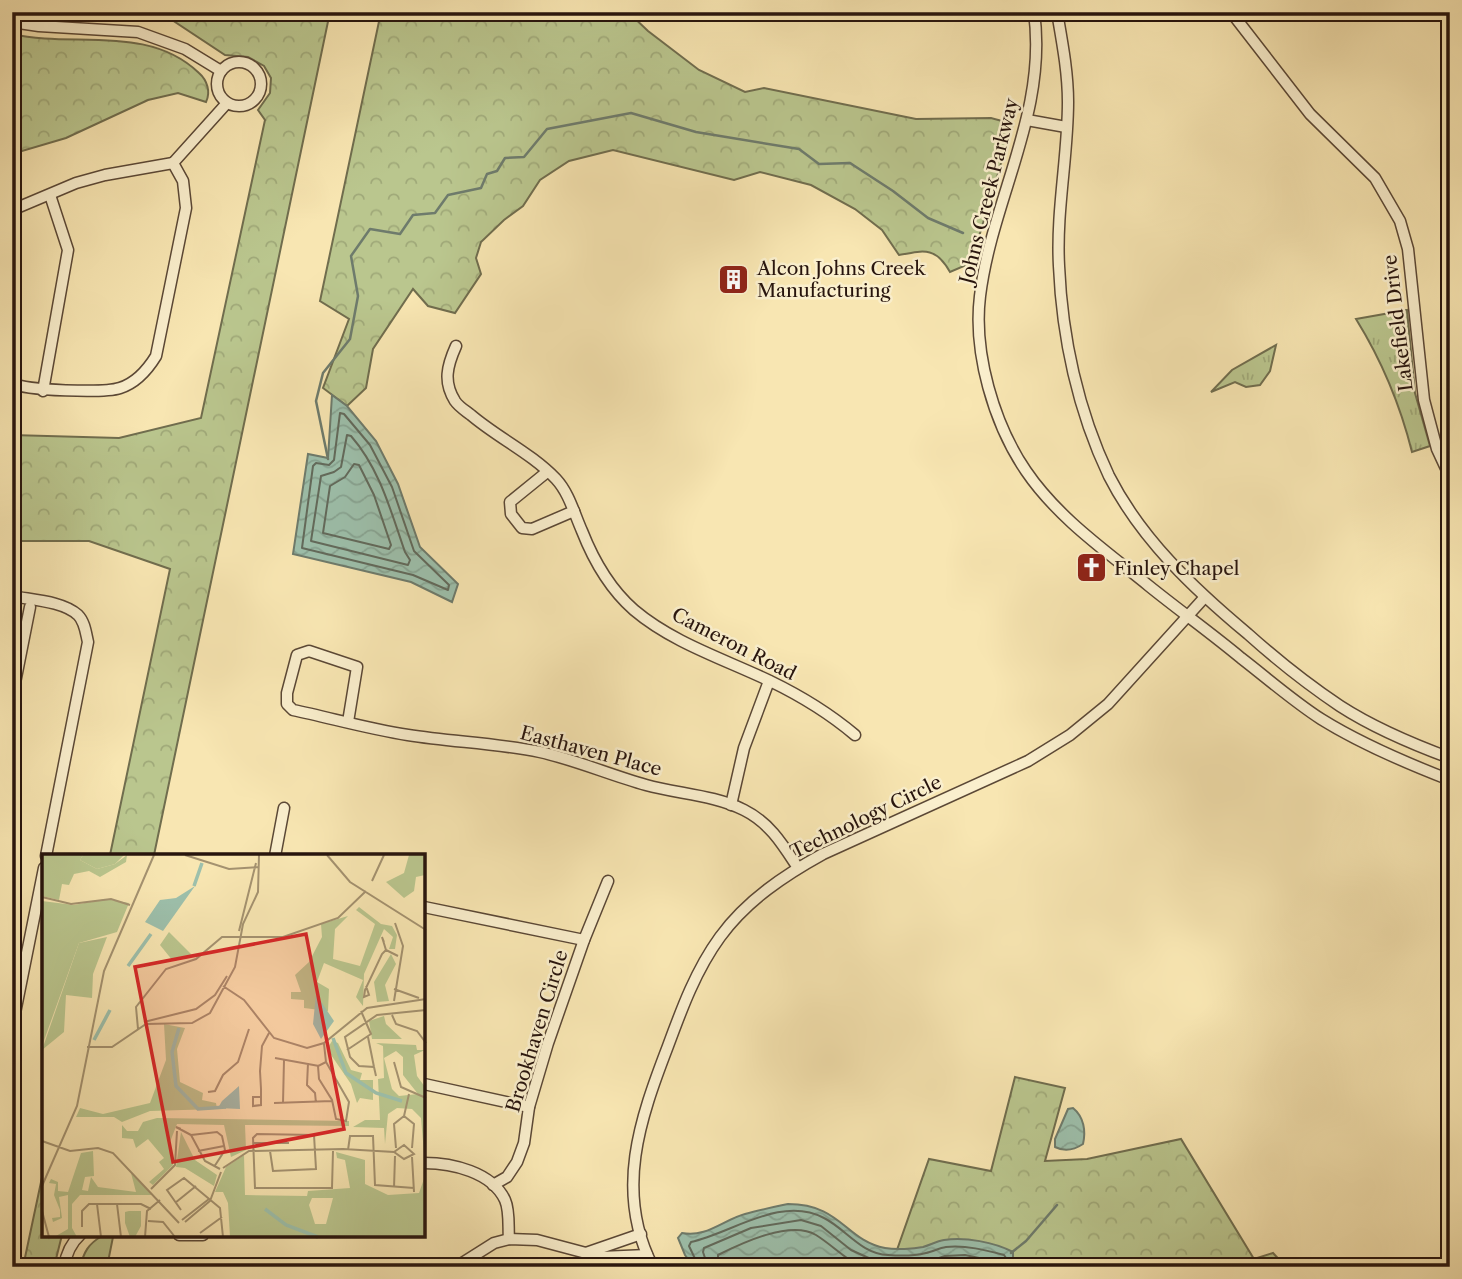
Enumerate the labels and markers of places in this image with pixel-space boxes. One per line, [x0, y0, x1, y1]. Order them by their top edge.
place label: Alcon Johns Creek Manufacturing [756, 257, 926, 302]
building icon: Alcon Johns Creek Manufacturing [717, 262, 751, 296]
church icon: Finley Chapel [1074, 551, 1108, 585]
place label: Finley Chapel [1114, 557, 1240, 580]

